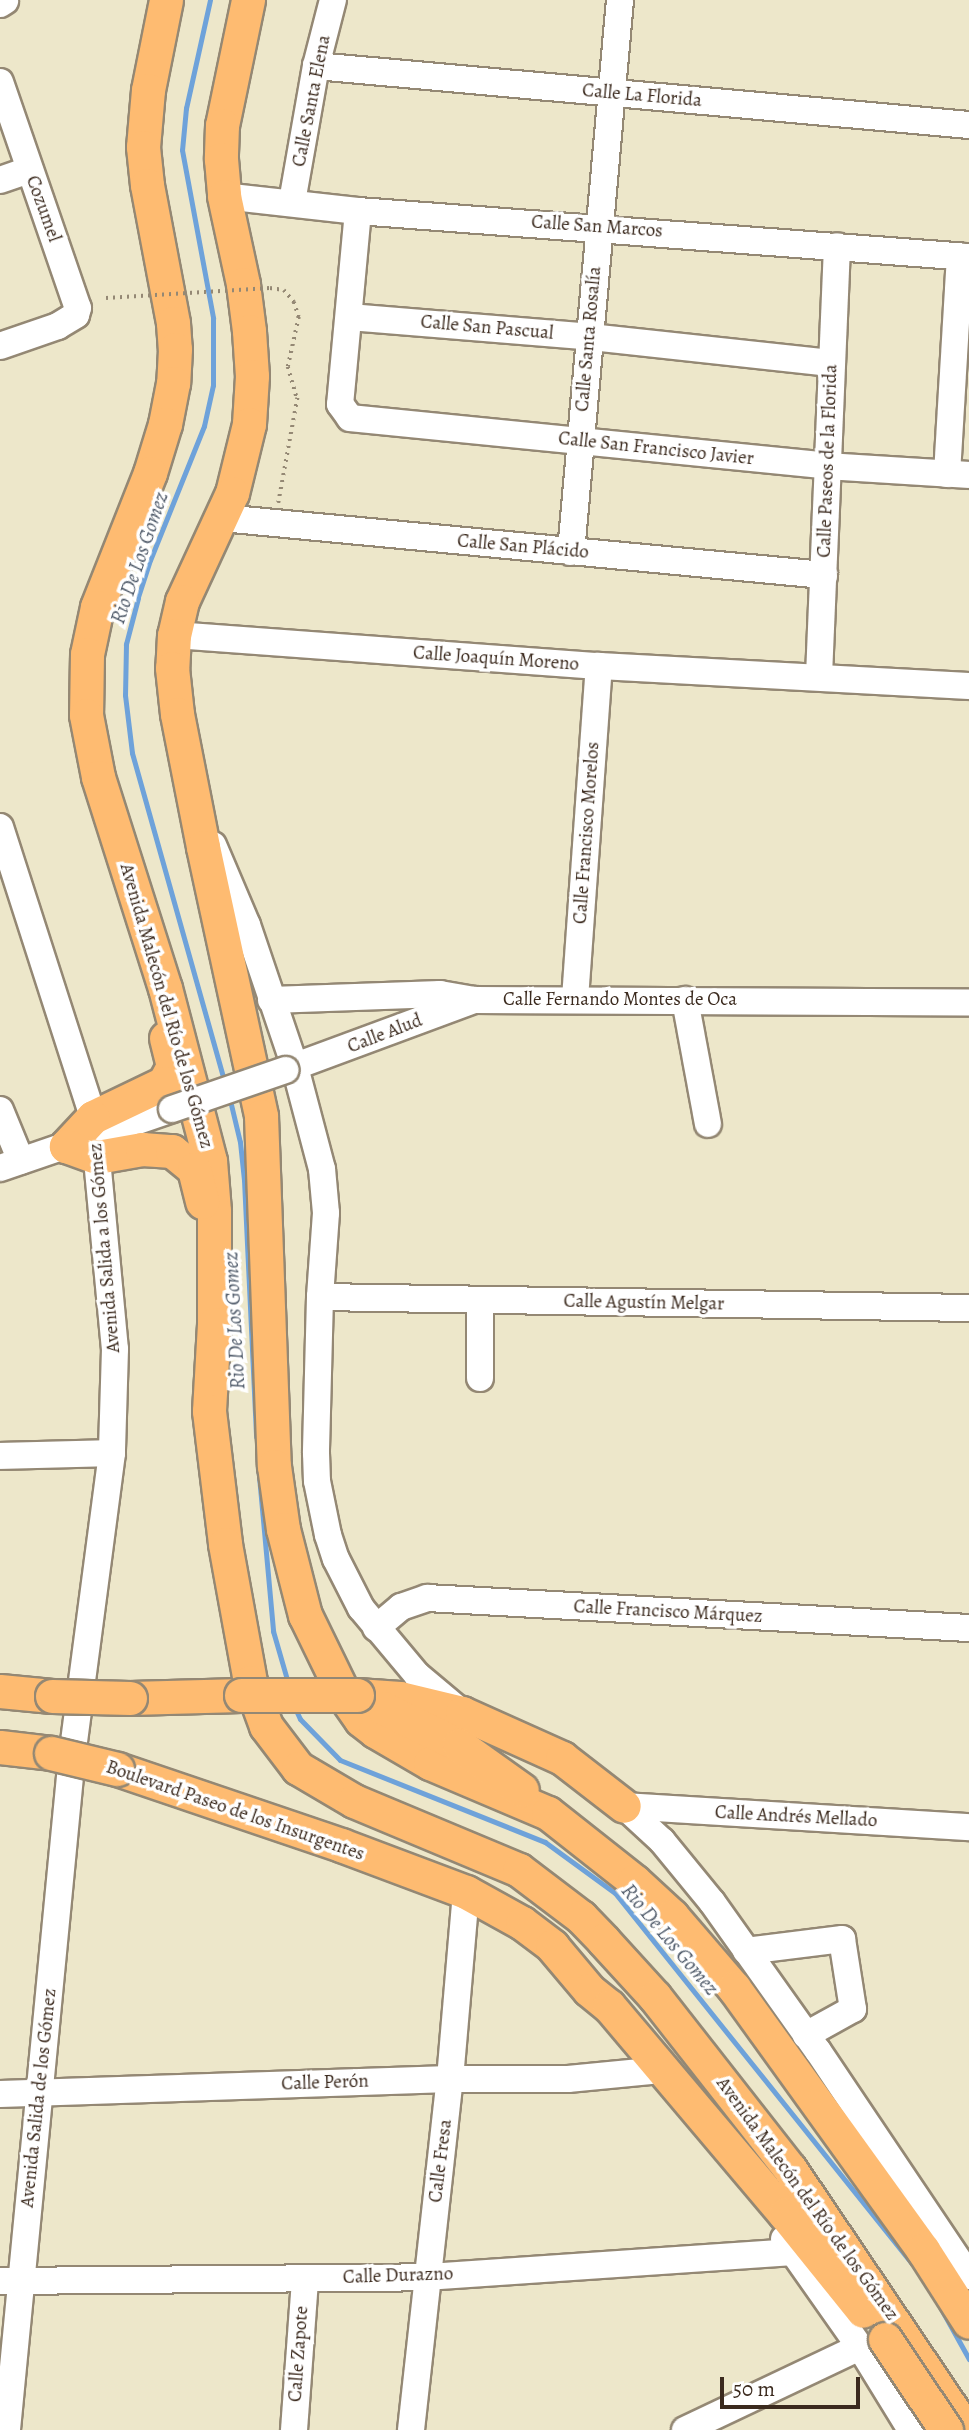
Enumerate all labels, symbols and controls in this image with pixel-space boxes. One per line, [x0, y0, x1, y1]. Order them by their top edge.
street label: Calle Santa Elena [288, 33, 336, 169]
street label: Calle La Florida [581, 79, 703, 113]
street label: Cozumel [20, 173, 66, 245]
street label: Calle San Marcos [531, 211, 663, 243]
street label: Calle Santa Rosalía [571, 265, 607, 413]
street label: Calle San Pascual [420, 311, 554, 345]
street label: Calle Paseos de la Florida [813, 364, 843, 558]
street label: Calle San Francisco Javier [557, 427, 755, 471]
water label: Rio De Los Gomez [105, 489, 173, 627]
street label: Calle San Plácido [456, 530, 590, 564]
street label: Calle Joaquín Moreno [412, 642, 580, 676]
street label: Calle Francisco Morelos [569, 741, 605, 925]
street label: Avenida Malecón del Río de los Gómez [114, 861, 218, 1151]
street label: Calle Fernando Montes de Oca [503, 989, 737, 1011]
street label: Calle Alud [344, 1009, 426, 1059]
street label: Avenida Salida a los Gómez [84, 1142, 126, 1354]
water label: Rio De Los Gomez [218, 1252, 250, 1390]
street label: Calle Agustín Melgar [563, 1290, 725, 1316]
street label: Calle Francisco Márquez [573, 1596, 763, 1628]
street label: Boulevard Paseo de los Insurgentes [103, 1756, 367, 1866]
street label: Calle Andrés Mellado [714, 1801, 878, 1833]
water label: Rio De Los Gomez [616, 1878, 724, 2000]
street label: Avenida Salida de los Gómez [16, 1987, 62, 2209]
street label: Calle Perón [281, 2070, 369, 2096]
street label: Avenida Malecón del Río de los Gómez [711, 2073, 903, 2325]
street label: Calle Fresa [425, 2118, 457, 2204]
street label: Calle Durazno [342, 2263, 454, 2289]
street label: Calle Zapote [284, 2305, 314, 2403]
scale bar [724, 2364, 864, 2408]
text: 50 m [733, 2375, 775, 2403]

